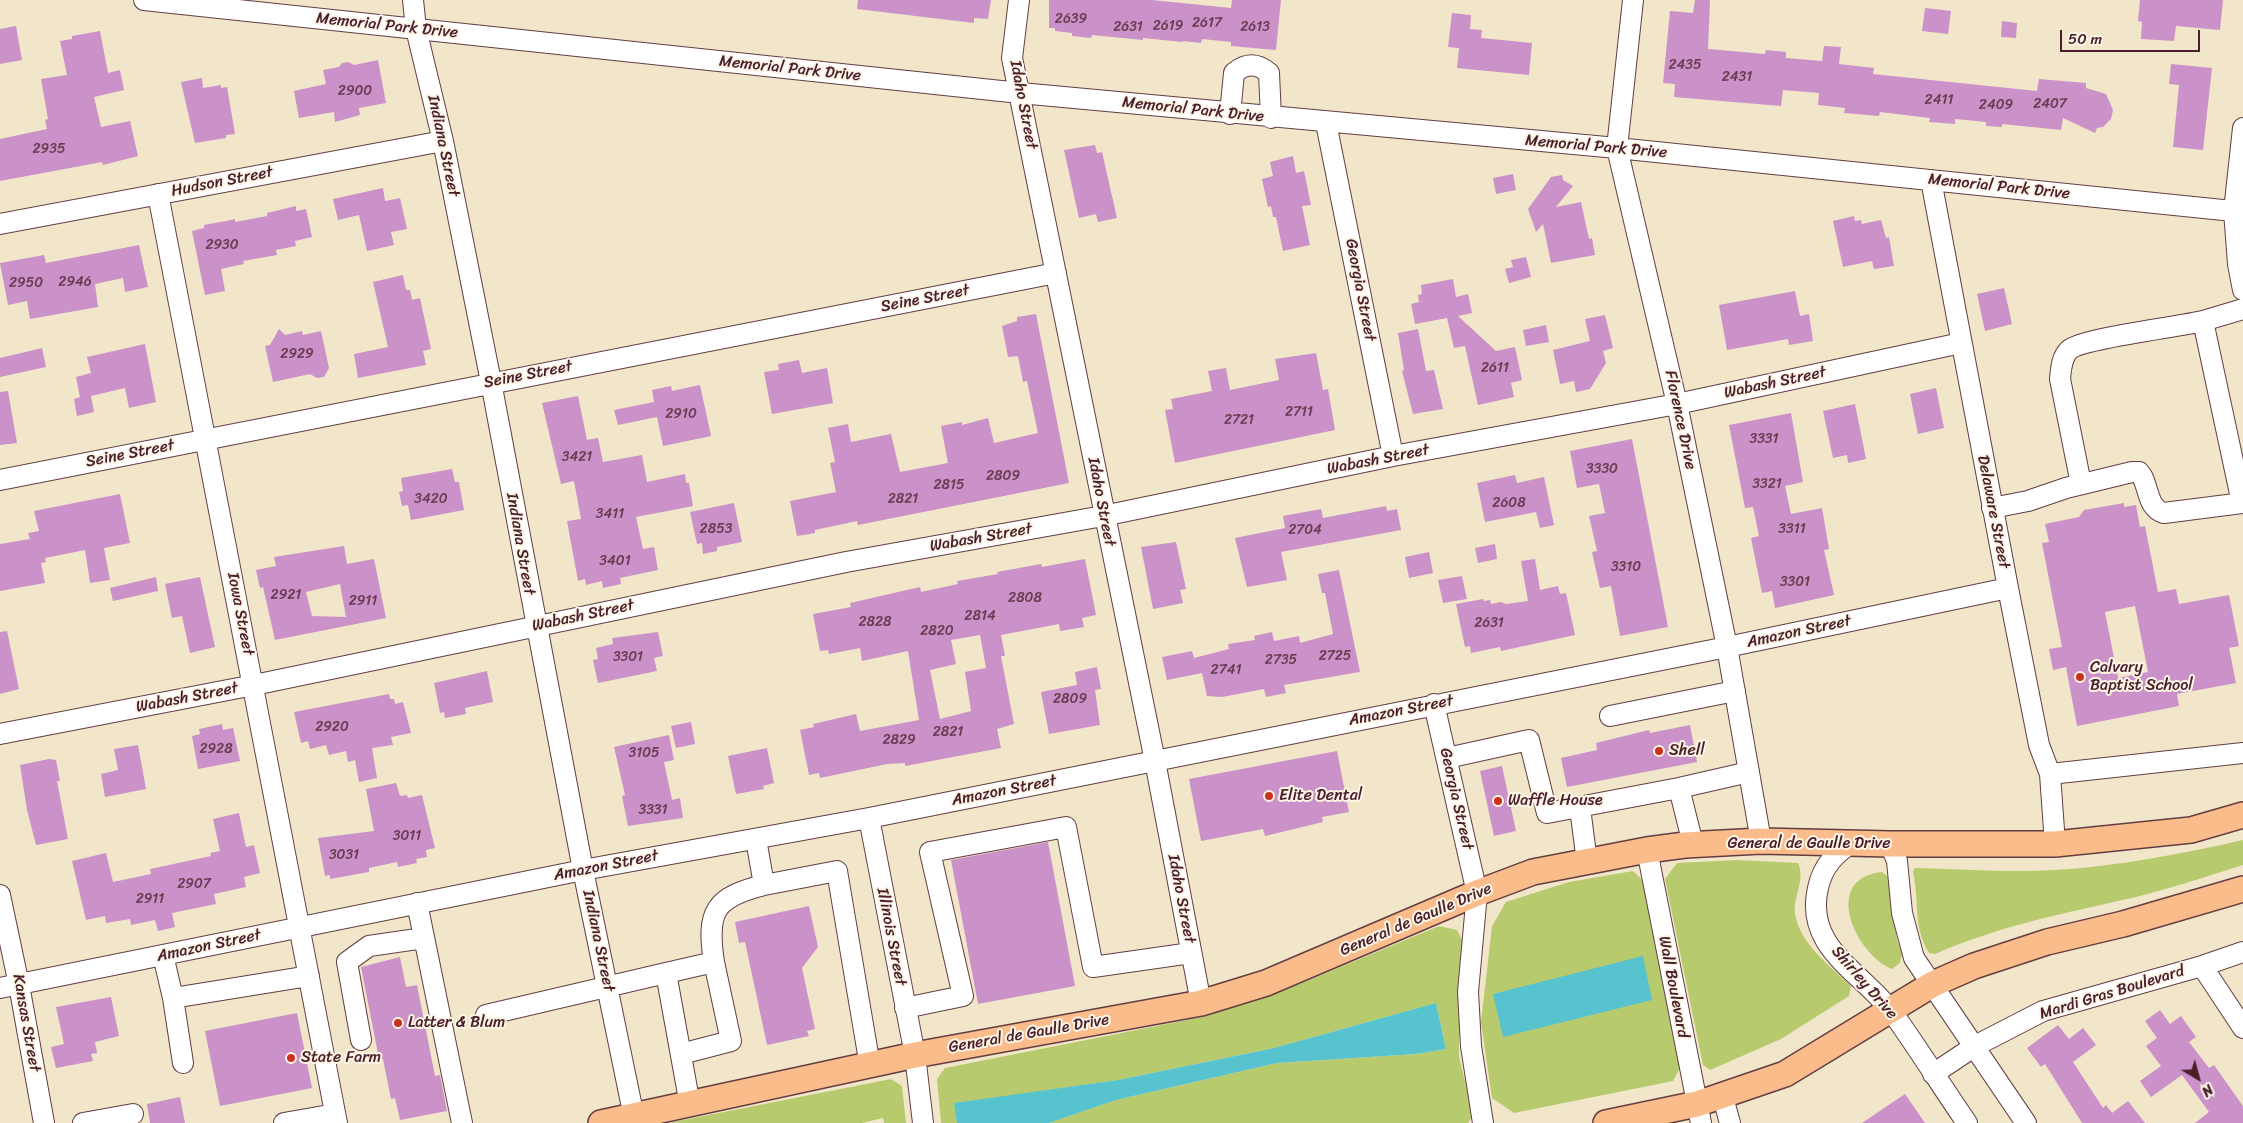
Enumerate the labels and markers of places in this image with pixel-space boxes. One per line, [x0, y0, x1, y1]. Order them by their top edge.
place label: Calvary Baptist School [2090, 658, 2193, 696]
marker: Calvary Baptist School [2074, 671, 2086, 683]
place label: Shell [1669, 741, 1705, 761]
marker: Shell [1653, 745, 1665, 757]
place label: Elite Dental [1279, 786, 1362, 806]
marker: Elite Dental [1263, 790, 1275, 802]
place label: Waffle House [1508, 791, 1603, 811]
marker: Waffle House [1492, 795, 1504, 807]
place label: Latter & Blum [408, 1013, 505, 1033]
marker: Latter & Blum [392, 1017, 404, 1029]
place label: State Farm [301, 1048, 381, 1068]
marker: State Farm [285, 1052, 297, 1064]

